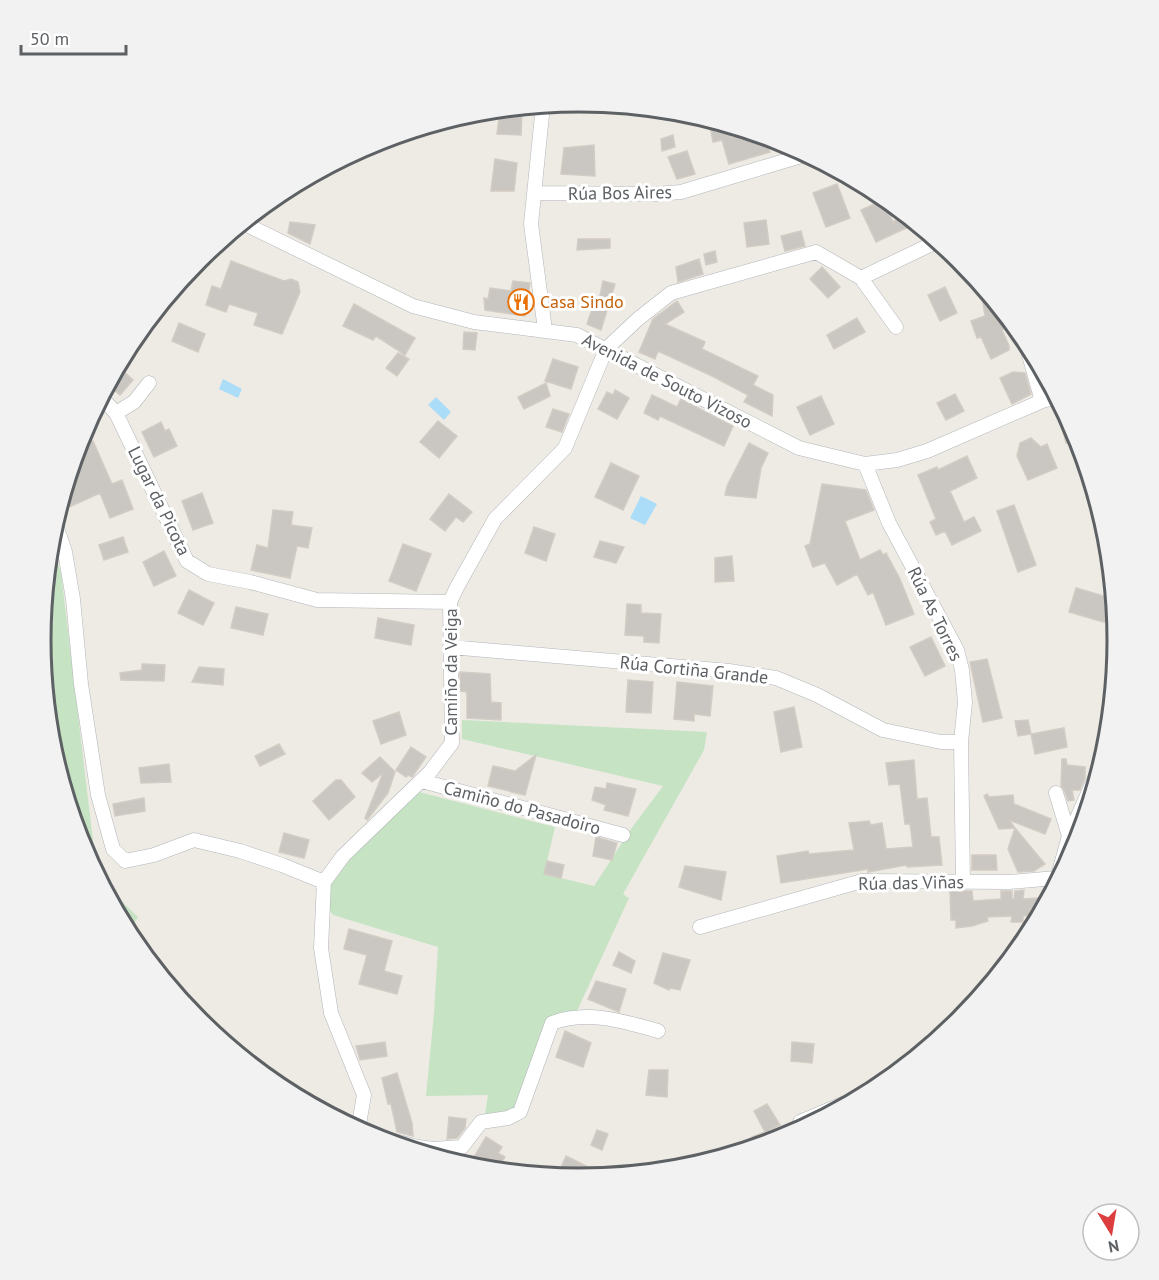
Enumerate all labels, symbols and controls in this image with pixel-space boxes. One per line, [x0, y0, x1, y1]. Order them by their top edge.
scale bar [21, 18, 126, 56]
text: 50 m [30, 27, 69, 50]
street label: Rúa Bos Aires [568, 180, 672, 205]
restaurant icon: Casa Sindo [506, 287, 536, 317]
place label: Casa Sindo [540, 290, 624, 313]
street label: Avenida de Souto Vizoso [578, 328, 756, 433]
street label: Lugar da Picota [123, 442, 196, 559]
street label: Rúa As Torres [903, 563, 968, 665]
street label: Camiño da Veiga [439, 608, 462, 736]
street label: Rúa Cortiña Grande [619, 650, 769, 689]
street label: Camiño do Pasadoiro [441, 775, 603, 840]
street label: Rúa das Viñas [858, 870, 964, 895]
north arrow [1081, 1202, 1141, 1262]
text: N [1107, 1236, 1121, 1258]

